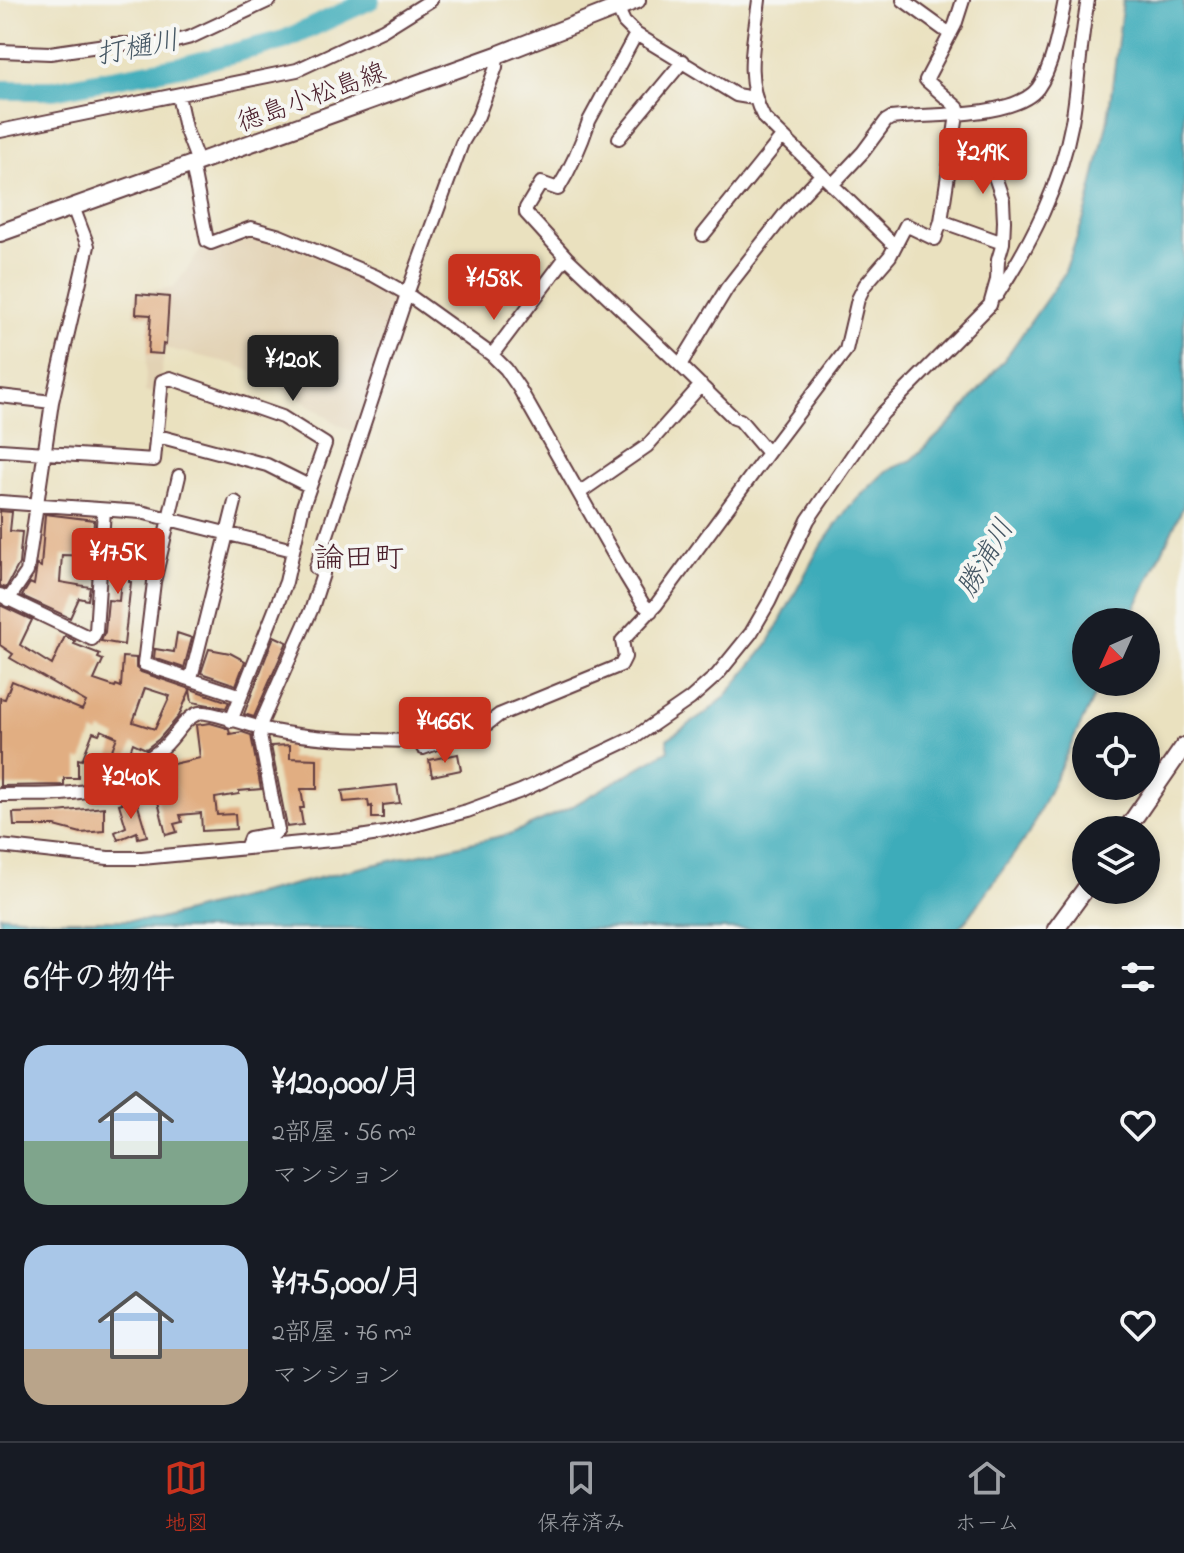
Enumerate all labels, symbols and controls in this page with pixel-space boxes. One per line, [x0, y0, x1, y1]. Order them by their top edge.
water label: 打樋川 [93, 21, 183, 78]
street label: 徳島小松島線 [232, 54, 392, 143]
pin: ¥219K [927, 128, 1039, 196]
text: ¥219K [957, 135, 1009, 173]
pin: ¥158K [438, 254, 550, 322]
text: ¥158K [466, 261, 522, 299]
pin: ¥120K [237, 335, 349, 403]
text: ¥120K [265, 342, 321, 380]
water label: 勝浦川 [948, 512, 1026, 605]
pin: ¥175K [62, 528, 174, 596]
text: ¥175K [90, 535, 146, 573]
district label: 論田町 [314, 538, 404, 582]
north arrow [1072, 608, 1160, 696]
map controls [1072, 608, 1160, 904]
pin: ¥466K [389, 697, 501, 765]
text: ¥466K [417, 704, 473, 742]
button: locate [1072, 712, 1160, 800]
pin: ¥240K [75, 753, 187, 821]
text: ¥240K [102, 760, 160, 798]
button: layers [1072, 816, 1160, 904]
text: 6件の物件 [24, 955, 175, 1005]
icon: filters [1116, 955, 1160, 999]
text: ¥120,000/月 [272, 1060, 422, 1110]
icon: home [88, 1077, 184, 1173]
icon: heart [1116, 1103, 1160, 1147]
text: 2部屋 · 56 m² [272, 1115, 416, 1153]
text: マンション [272, 1158, 401, 1196]
text: ¥175,000/月 [272, 1260, 424, 1310]
icon: home [88, 1277, 184, 1373]
icon: heart [1116, 1303, 1160, 1347]
text: 2部屋 · 76 m² [272, 1315, 412, 1353]
text: マンション [272, 1358, 401, 1396]
tab: 地図 [164, 1456, 208, 1541]
tab: 保存済み [537, 1456, 625, 1541]
tab: ホーム [954, 1456, 1020, 1541]

